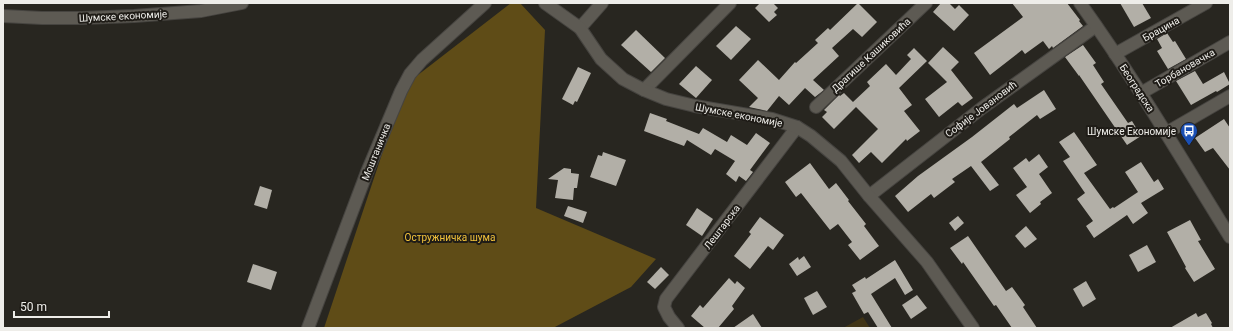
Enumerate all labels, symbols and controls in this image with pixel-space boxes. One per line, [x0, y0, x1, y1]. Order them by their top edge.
street label: Шумске економије [78, 8, 168, 24]
street label: Брацина [1141, 14, 1181, 44]
street label: Драгише Кашиковића [829, 16, 913, 94]
street label: Торбановачка [1153, 47, 1217, 89]
street label: Београдска [1117, 62, 1157, 114]
street label: Софије Јовановић [943, 79, 1019, 139]
street label: Шумске економије [694, 101, 784, 129]
bus stop icon: Шумске Економије [1179, 121, 1199, 146]
street label: Моштаничка [360, 122, 392, 182]
place label: Шумске Економије [1087, 126, 1176, 137]
street label: Лештарска [702, 203, 742, 251]
park label: Остружничка шума [405, 232, 495, 243]
scale bar [14, 293, 109, 319]
text: 50 m [20, 300, 47, 314]

